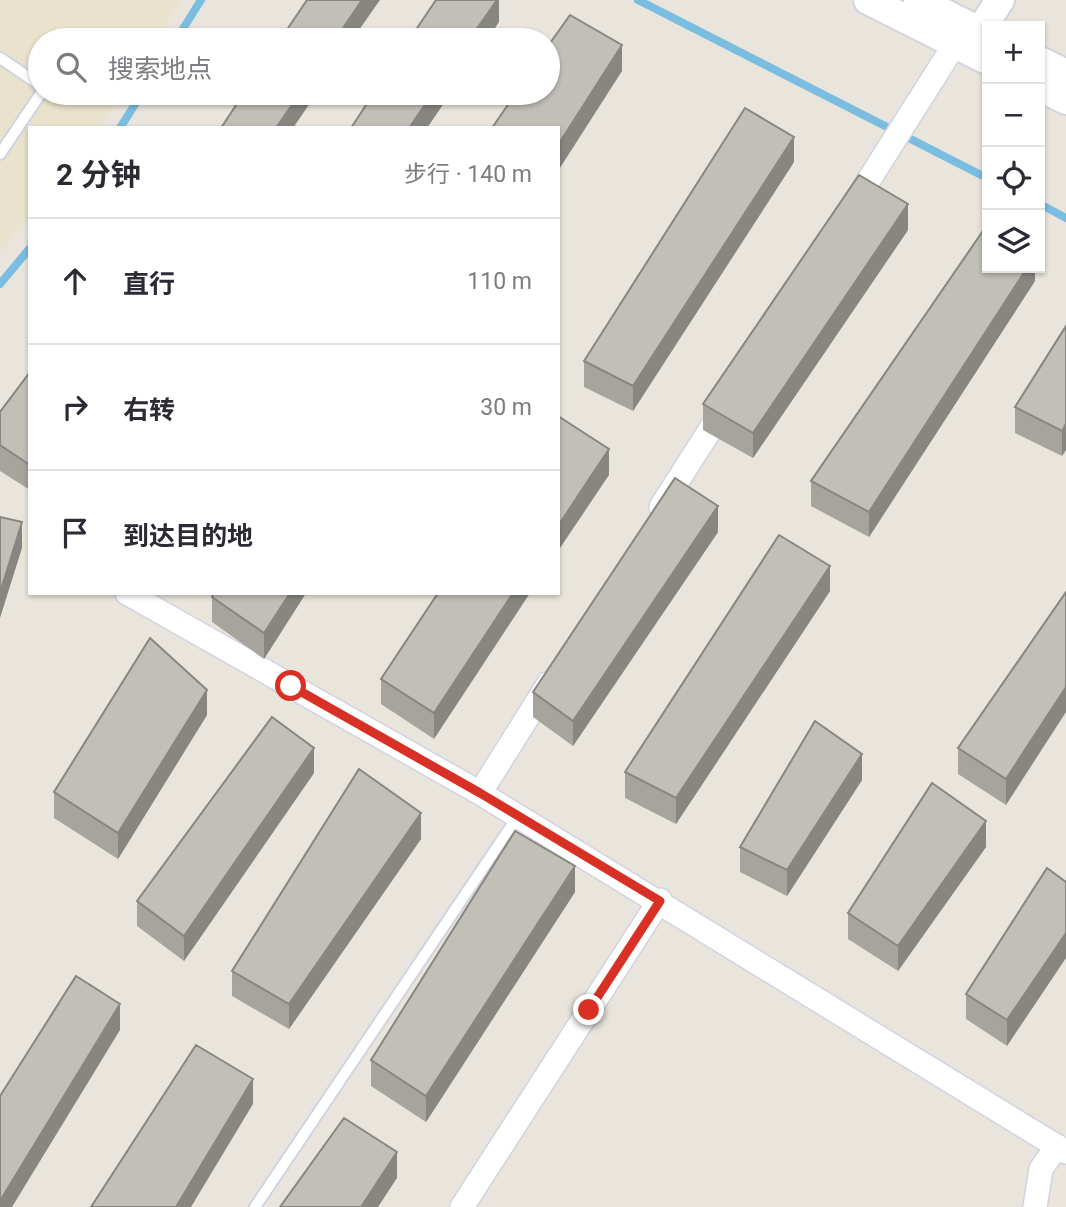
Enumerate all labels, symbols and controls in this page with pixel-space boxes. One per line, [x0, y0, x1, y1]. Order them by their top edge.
map controls [982, 21, 1045, 273]
button: + [982, 21, 1045, 84]
search box [28, 28, 560, 105]
icon: search [52, 48, 90, 86]
text: 搜索地点 [108, 54, 212, 84]
button: − [982, 84, 1045, 147]
button: locate [982, 147, 1045, 210]
text: 2 分钟 [56, 157, 141, 192]
text: 步行 · 140 m [404, 161, 532, 188]
button: layers [982, 210, 1045, 273]
icon: ahead [56, 262, 94, 300]
text: 110 m [467, 268, 532, 295]
text: 直行 [123, 269, 175, 299]
icon: right [56, 388, 94, 426]
text: 30 m [480, 394, 532, 421]
text: 右转 [123, 395, 175, 425]
icon: arrive [56, 514, 94, 552]
text: 到达目的地 [123, 521, 253, 551]
route start [275, 670, 306, 701]
route end [573, 994, 604, 1025]

